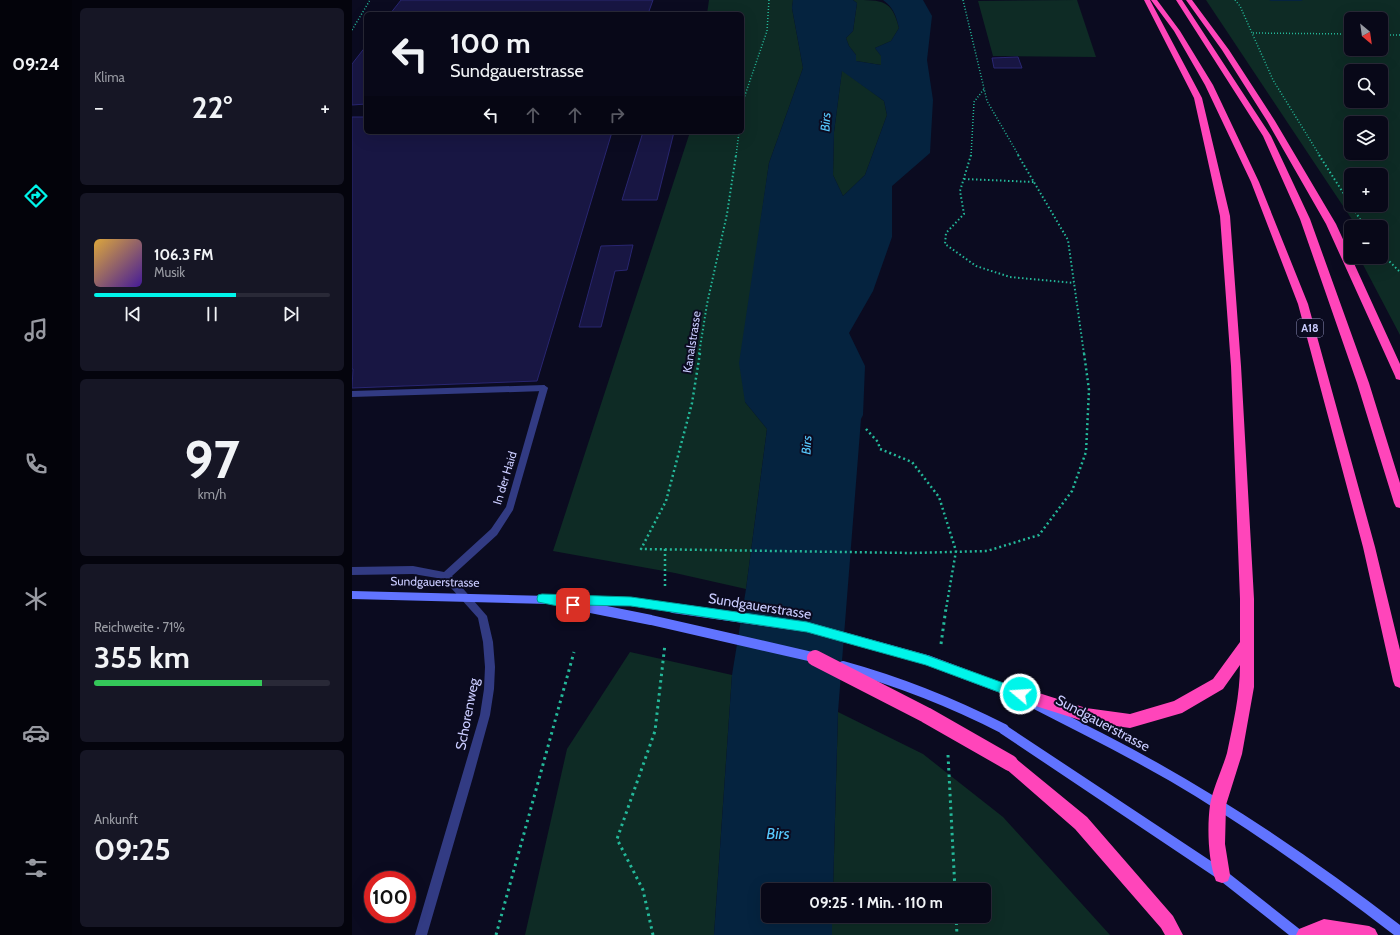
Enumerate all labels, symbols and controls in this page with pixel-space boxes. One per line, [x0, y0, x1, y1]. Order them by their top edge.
north arrow [1344, 12, 1388, 56]
map controls [1344, 12, 1388, 264]
text: 100 m [450, 26, 531, 60]
icon: left [384, 28, 436, 80]
text: 09:24 [12, 53, 60, 75]
text: Sundgauerstrasse [450, 60, 584, 82]
button: search [1344, 64, 1388, 108]
text: Klima [94, 69, 125, 85]
text: 22° [192, 89, 232, 126]
text: − [94, 94, 104, 121]
text: + [320, 94, 330, 121]
icon: left [480, 104, 502, 126]
icon: ahead [522, 104, 544, 126]
icon: ahead [564, 104, 586, 126]
icon: right [606, 104, 628, 126]
water label: Birs [817, 112, 833, 132]
button: layers [1344, 116, 1388, 160]
button: + [1344, 168, 1388, 212]
icon: directions [22, 182, 50, 210]
button: − [1344, 220, 1388, 264]
text: 106.3 FM [154, 246, 213, 264]
text: Musik [154, 264, 185, 280]
icon: previous [122, 303, 144, 325]
icon: pause [201, 303, 223, 325]
icon: next [280, 303, 302, 325]
street label: Kanalstrasse [679, 310, 704, 374]
icon: music [22, 316, 50, 344]
road number: A18 [1297, 319, 1323, 337]
text: 97 [184, 428, 240, 491]
water label: Birs [798, 435, 814, 455]
street label: In der Haid [489, 449, 520, 506]
icon: phone [22, 450, 50, 478]
text: km/h [198, 486, 226, 502]
street label: Sundgauerstrasse [390, 573, 480, 590]
icon: climate [22, 585, 50, 613]
pin [556, 588, 590, 622]
street label: Sundgauerstrasse [707, 589, 813, 623]
icon: arrive [562, 594, 584, 616]
text: Reichweite · 71% [94, 619, 185, 635]
text: 355 km [94, 639, 190, 676]
position arrow [999, 673, 1041, 715]
street label: Schorenweg [451, 675, 483, 752]
street label: Sundgauerstrasse [1053, 691, 1153, 755]
icon: car [22, 719, 50, 747]
text: Ankunft [94, 811, 138, 827]
water label: Birs [766, 824, 790, 843]
text: 09:25 [94, 831, 171, 868]
icon: filters [22, 854, 50, 882]
speed limit sign: 100 [364, 871, 416, 923]
text: 09:25 · 1 Min. · 110 m [809, 894, 943, 912]

